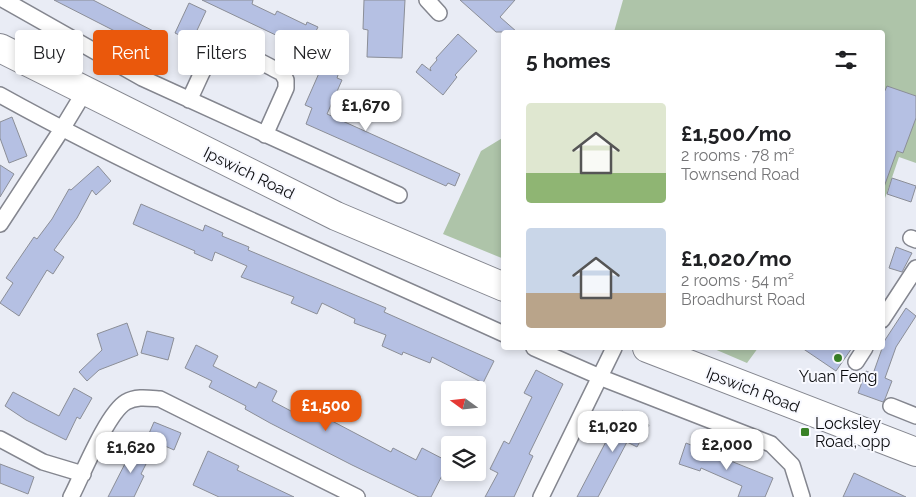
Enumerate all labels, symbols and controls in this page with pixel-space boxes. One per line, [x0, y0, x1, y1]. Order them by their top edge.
chip: Buy [15, 30, 83, 75]
chip: Rent [93, 30, 168, 75]
chip: Filters [178, 30, 265, 75]
chip: New [275, 30, 349, 75]
icon: filters [832, 46, 860, 74]
text: 5 homes [526, 48, 611, 73]
pin: £1,670 [325, 90, 407, 132]
text: £1,670 [342, 96, 390, 115]
text: £1,500/mo [681, 121, 791, 146]
icon: home [566, 123, 626, 183]
street label: Ipswich Road [201, 143, 297, 203]
text: 2 rooms · 78 m² [681, 146, 794, 165]
text: Townsend Road [681, 165, 799, 184]
text: £1,020/mo [681, 246, 791, 271]
icon: home [566, 248, 626, 308]
text: 2 rooms · 54 m² [681, 271, 794, 290]
text: Broadhurst Road [681, 290, 805, 309]
marker: Yuan Feng [832, 352, 844, 364]
street label: Ipswich Road [704, 363, 802, 417]
place label: Yuan Feng [799, 367, 877, 386]
north arrow [441, 381, 486, 426]
map controls [441, 381, 486, 481]
pin: £1,500 [285, 390, 367, 432]
text: £1,500 [302, 396, 350, 415]
pin: £1,020 [572, 410, 654, 453]
place label: Locksley Road, opp [815, 414, 890, 451]
text: £1,020 [588, 417, 638, 436]
marker: Locksley Road, opp [799, 426, 811, 438]
pin: £2,000 [686, 428, 768, 471]
pin: £1,620 [90, 432, 172, 474]
text: £2,000 [702, 435, 752, 454]
button: layers [441, 436, 486, 481]
text: £1,620 [107, 438, 155, 457]

